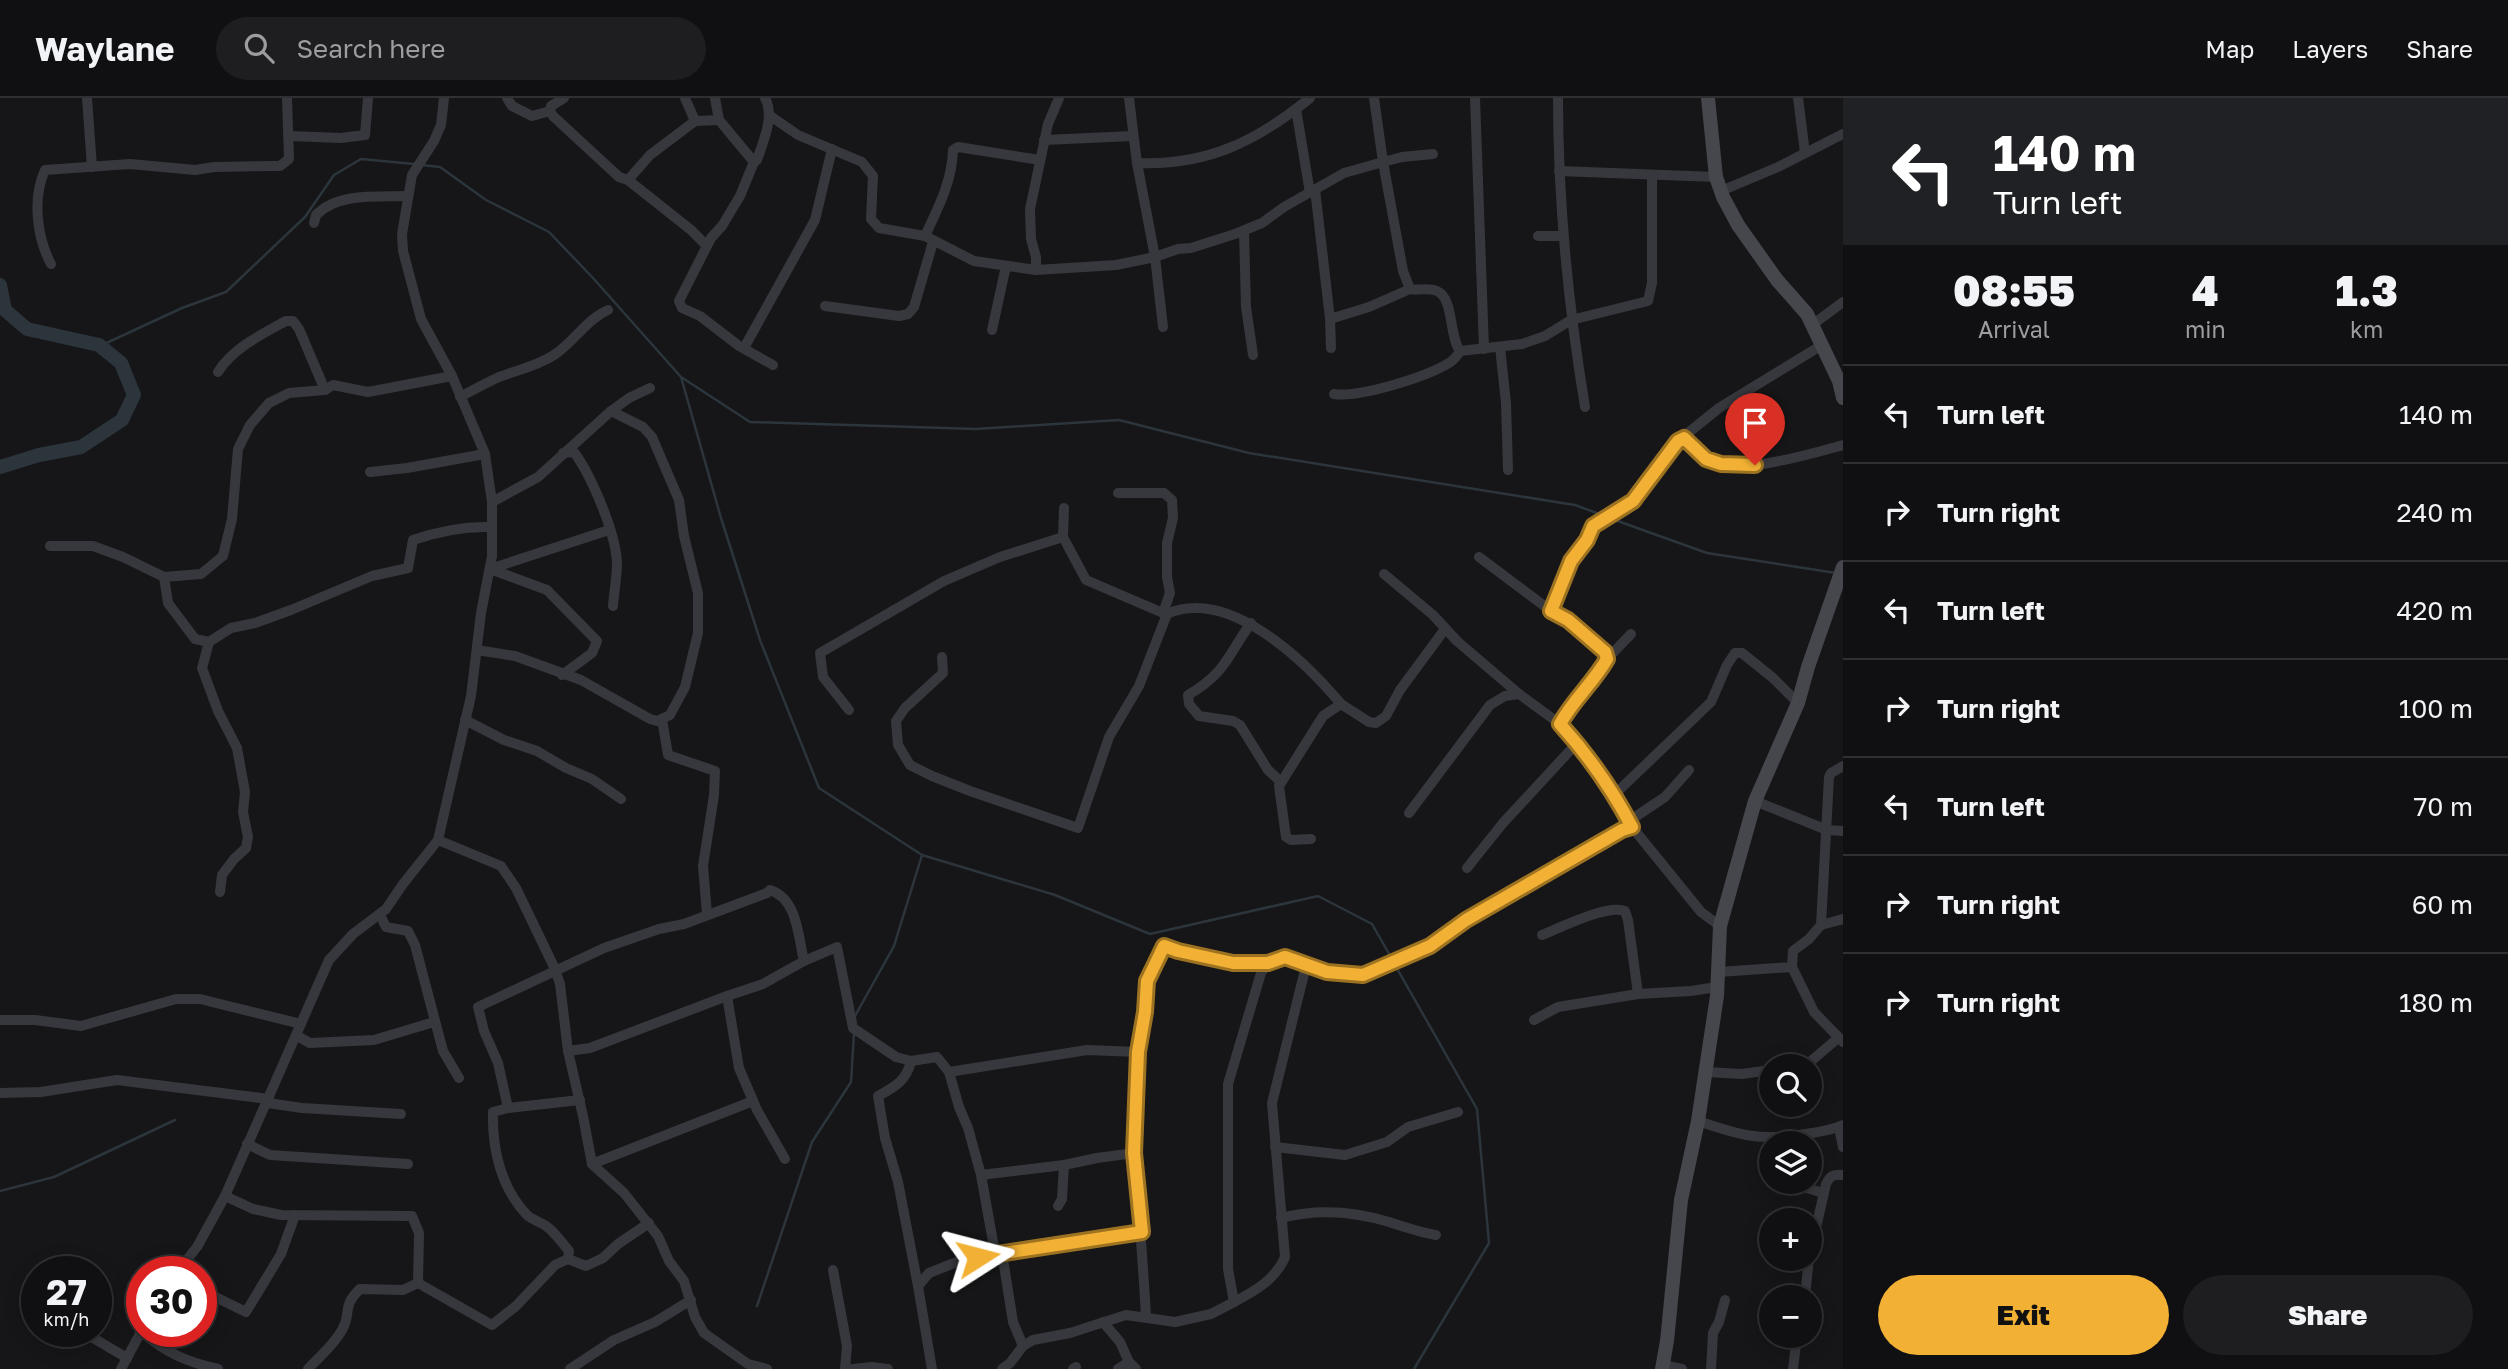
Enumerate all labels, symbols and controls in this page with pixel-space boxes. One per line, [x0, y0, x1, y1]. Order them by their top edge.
search box [216, 17, 706, 80]
text: Waylane [35, 29, 174, 68]
icon: search [240, 29, 278, 67]
text: Search here [296, 33, 445, 64]
text: Map [2205, 34, 2254, 63]
text: Layers [2292, 34, 2368, 63]
text: Share [2406, 34, 2473, 63]
text: 140 m [1993, 123, 2136, 182]
icon: left [1878, 126, 1969, 217]
text: Turn left [1993, 183, 2122, 221]
text: 08:55 [1953, 265, 2075, 315]
text: 4 [2192, 265, 2219, 315]
text: 1.3 [2336, 265, 2398, 315]
text: Arrival [1978, 315, 2050, 343]
text: min [2185, 315, 2226, 343]
text: km [2350, 315, 2383, 343]
pin [1725, 393, 1785, 465]
icon: left [1878, 395, 1916, 433]
text: Turn left [1937, 399, 2045, 430]
text: 140 m [2399, 399, 2473, 430]
icon: arrive [1736, 404, 1774, 442]
icon: right [1878, 493, 1916, 531]
text: Turn right [1937, 497, 2060, 528]
text: 240 m [2396, 497, 2473, 528]
icon: left [1878, 591, 1916, 629]
text: Turn left [1937, 595, 2045, 626]
text: 420 m [2396, 595, 2473, 626]
icon: right [1878, 689, 1916, 727]
text: Turn right [1937, 693, 2060, 724]
text: 100 m [2399, 693, 2473, 724]
icon: left [1878, 787, 1916, 825]
text: Turn left [1937, 791, 2045, 822]
text: 70 m [2414, 791, 2473, 822]
icon: right [1878, 885, 1916, 923]
text: Turn right [1937, 889, 2060, 920]
text: 60 m [2412, 889, 2473, 920]
icon: right [1878, 983, 1916, 1021]
text: Turn right [1937, 987, 2060, 1018]
text: 180 m [2399, 987, 2473, 1018]
map controls [1759, 1054, 1822, 1348]
button: search [1759, 1054, 1822, 1117]
button: layers [1759, 1131, 1822, 1194]
button: + [1759, 1208, 1822, 1271]
position arrow [941, 1220, 1015, 1294]
speed limit sign: 30 [126, 1256, 217, 1347]
text: 27 [46, 1271, 87, 1313]
button: Exit [1878, 1275, 2169, 1355]
button: Share [2183, 1275, 2473, 1355]
button: − [1759, 1285, 1822, 1348]
text: km/h [44, 1308, 89, 1330]

